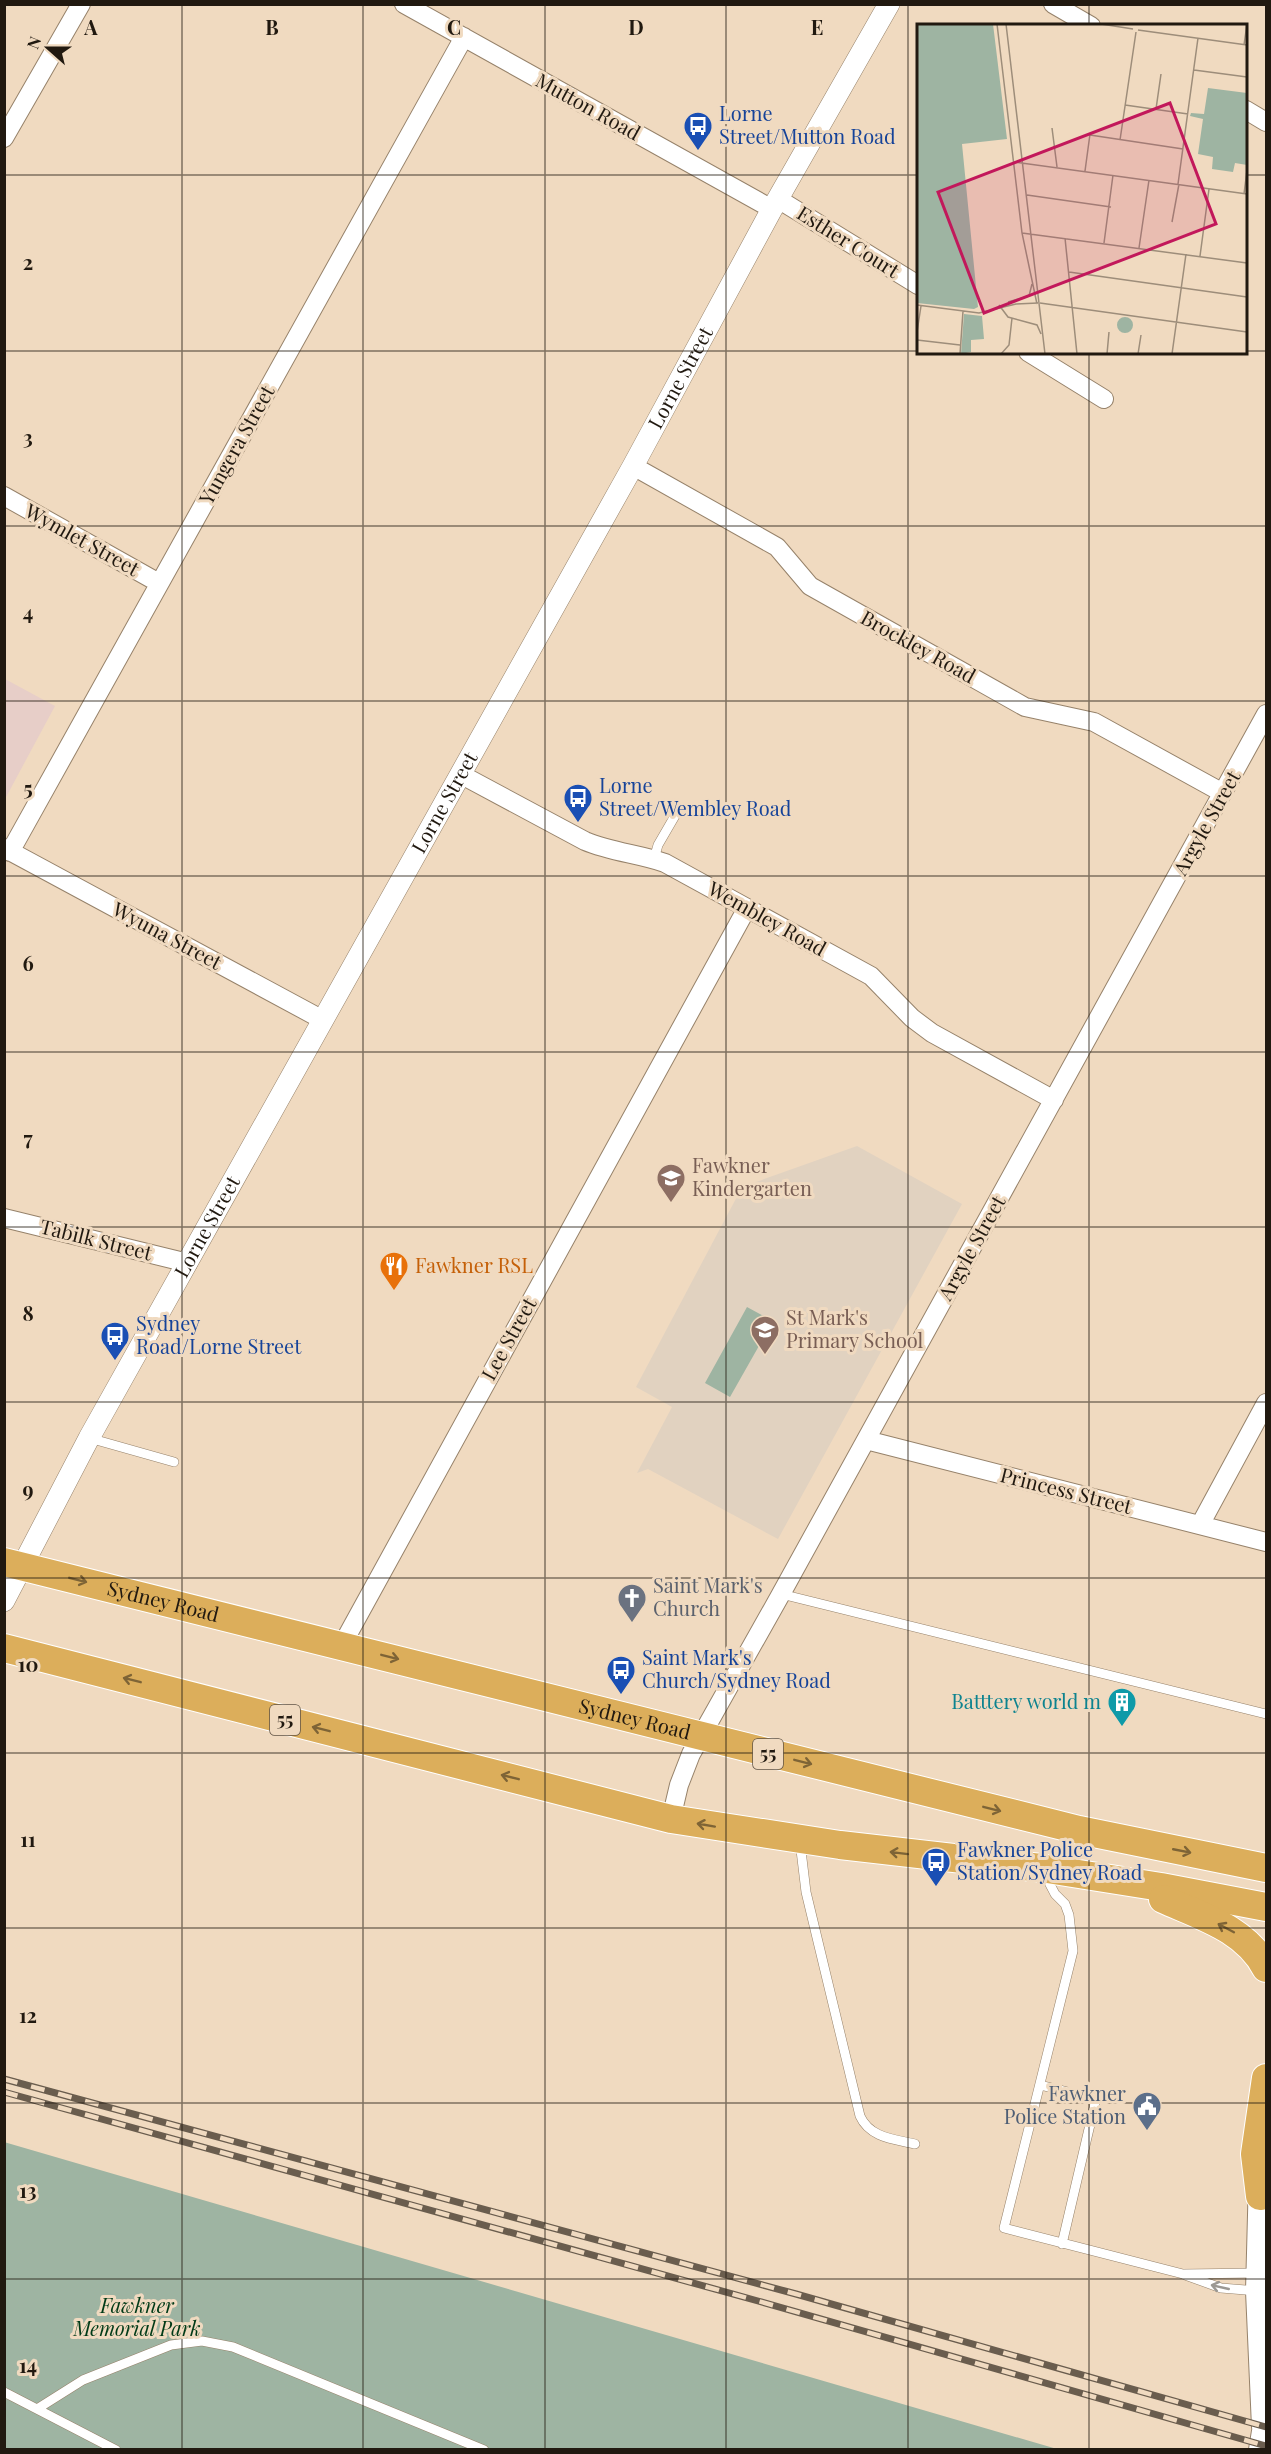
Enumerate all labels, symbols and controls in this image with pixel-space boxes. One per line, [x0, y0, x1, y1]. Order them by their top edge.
text: A [83, 13, 98, 40]
text: B [265, 13, 279, 40]
text: C [447, 13, 461, 40]
text: D [628, 13, 644, 40]
text: E [811, 13, 823, 40]
north arrow [18, 18, 78, 78]
inset map [917, 24, 1247, 354]
text: N [22, 33, 46, 52]
street label: Mutton Road [532, 66, 646, 146]
place label: Lorne Street/Mutton Road [719, 99, 896, 149]
bus stop icon: Lorne Street/Mutton Road [682, 110, 714, 152]
street label: Esther Court [793, 199, 906, 283]
text: 2 [23, 248, 33, 275]
street label: Lorne Street [641, 320, 718, 433]
street label: Yungera Street [191, 379, 280, 510]
text: 3 [23, 423, 33, 450]
street label: Wymlet Street [20, 496, 145, 582]
text: 4 [23, 598, 33, 625]
street label: Brockley Road [856, 603, 981, 689]
street label: Lorne Street [404, 745, 483, 858]
street label: Argyle Street [1165, 764, 1246, 880]
place label: Lorne Street/Wembley Road [599, 771, 792, 821]
text: 5 [23, 774, 33, 801]
bus stop icon: Lorne Street/Wembley Road [562, 782, 594, 824]
street label: Wembley Road [703, 874, 832, 961]
street label: Wyuna Street [108, 894, 228, 975]
text: 6 [22, 949, 34, 976]
text: 7 [23, 1124, 33, 1151]
place label: Fawkner Kindergarten [692, 1151, 812, 1201]
school or university icon: Fawkner Kindergarten [655, 1162, 687, 1204]
street label: Lorne Street [167, 1169, 246, 1282]
street label: Argyle Street [930, 1189, 1011, 1305]
street label: Tabilk Street [38, 1212, 156, 1266]
restaurant icon: Fawkner RSL [378, 1250, 410, 1292]
place label: Fawkner RSL [415, 1251, 533, 1278]
street label: Lee Street [474, 1291, 542, 1384]
text: 8 [22, 1299, 34, 1326]
place label: St Mark's Primary School [786, 1303, 924, 1353]
place label: Sydney Road/Lorne Street [136, 1309, 302, 1359]
school or university icon: St Mark's Primary School [749, 1314, 781, 1356]
bus stop icon: Sydney Road/Lorne Street [99, 1320, 131, 1362]
street label: Princess Street [998, 1460, 1136, 1519]
text: 9 [22, 1475, 34, 1502]
place label: Saint Mark's Church [653, 1571, 763, 1621]
street label: Sydney Road [105, 1573, 223, 1627]
one-way arrow [68, 1574, 87, 1586]
church icon: Saint Mark's Church [616, 1582, 648, 1624]
place label: Saint Mark's Church/Sydney Road [642, 1643, 831, 1693]
text: 10 [18, 1650, 38, 1677]
one-way arrow [380, 1652, 399, 1663]
bus stop icon: Saint Mark's Church/Sydney Road [605, 1654, 637, 1696]
one-way arrow [123, 1674, 142, 1685]
building icon: Batttery world m [1106, 1686, 1138, 1728]
place label: Batttery world m [951, 1687, 1101, 1714]
street label: Sydney Road [576, 1691, 694, 1745]
road number: 55 [270, 1705, 300, 1735]
one-way arrow [312, 1722, 331, 1734]
road number: 55 [753, 1739, 783, 1769]
one-way arrow [793, 1757, 812, 1769]
one-way arrow [500, 1771, 519, 1782]
one-way arrow [982, 1803, 1001, 1815]
one-way arrow [697, 1819, 717, 1830]
text: 11 [20, 1825, 36, 1852]
place label: Fawkner Police Station/Sydney Road [957, 1835, 1143, 1885]
bus stop icon: Fawkner Police Station/Sydney Road [920, 1846, 952, 1888]
one-way arrow [1172, 1846, 1192, 1857]
one-way arrow [890, 1847, 910, 1858]
one-way arrow [1217, 1922, 1235, 1933]
text: 12 [19, 2001, 37, 2028]
place label: Fawkner Police Station [1004, 2079, 1126, 2129]
public building icon: Fawkner Police Station [1131, 2090, 1163, 2132]
text: 13 [19, 2176, 37, 2203]
one-way arrow [1210, 2281, 1230, 2292]
park label: Fawkner Memorial Park [72, 2291, 201, 2341]
text: 14 [19, 2351, 37, 2378]

